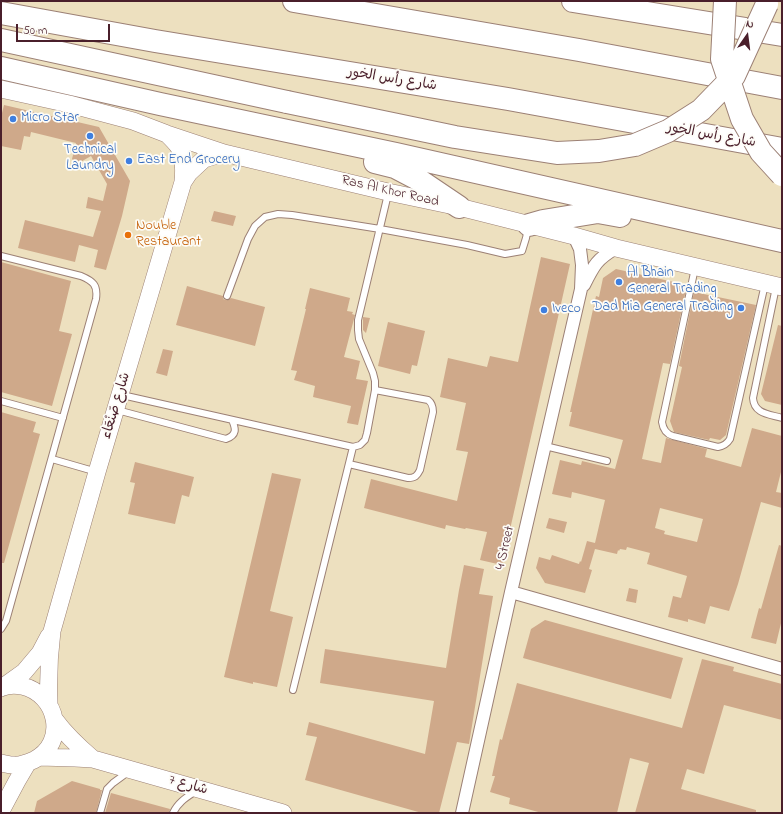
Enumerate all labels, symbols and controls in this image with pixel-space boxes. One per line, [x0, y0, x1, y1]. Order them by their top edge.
scale bar [18, 16, 112, 42]
north arrow [727, 16, 767, 56]
text: N [744, 16, 755, 33]
text: 50 m [23, 22, 47, 40]
street label: شارع رأس الخور [346, 65, 438, 95]
place label: Micro Star [21, 111, 79, 127]
marker: Micro Star [8, 114, 18, 124]
street label: شارع رأس الخور [665, 120, 757, 152]
marker: Technical Laundry [85, 131, 95, 141]
place label: Technical Laundry [64, 143, 116, 176]
place label: East End Grocery [137, 153, 240, 169]
marker: East End Grocery [124, 156, 134, 166]
street label: Ras Al Khor Road [340, 173, 440, 211]
place label: Nouble Restaurant [136, 219, 201, 252]
marker: Nouble Restaurant [123, 230, 133, 240]
place label: Al Bhain General Trading [627, 266, 716, 298]
marker: Al Bhain General Trading [614, 277, 624, 287]
place label: Dad Mia General Trading [592, 300, 733, 316]
place label: Iveco [552, 302, 581, 318]
marker: Dad Mia General Trading [736, 303, 746, 313]
marker: Iveco [539, 305, 549, 315]
street label: شارع صَنْعَاء [99, 371, 135, 441]
street label: 4 Street [493, 524, 519, 572]
street label: شارع 7 [167, 772, 209, 800]

